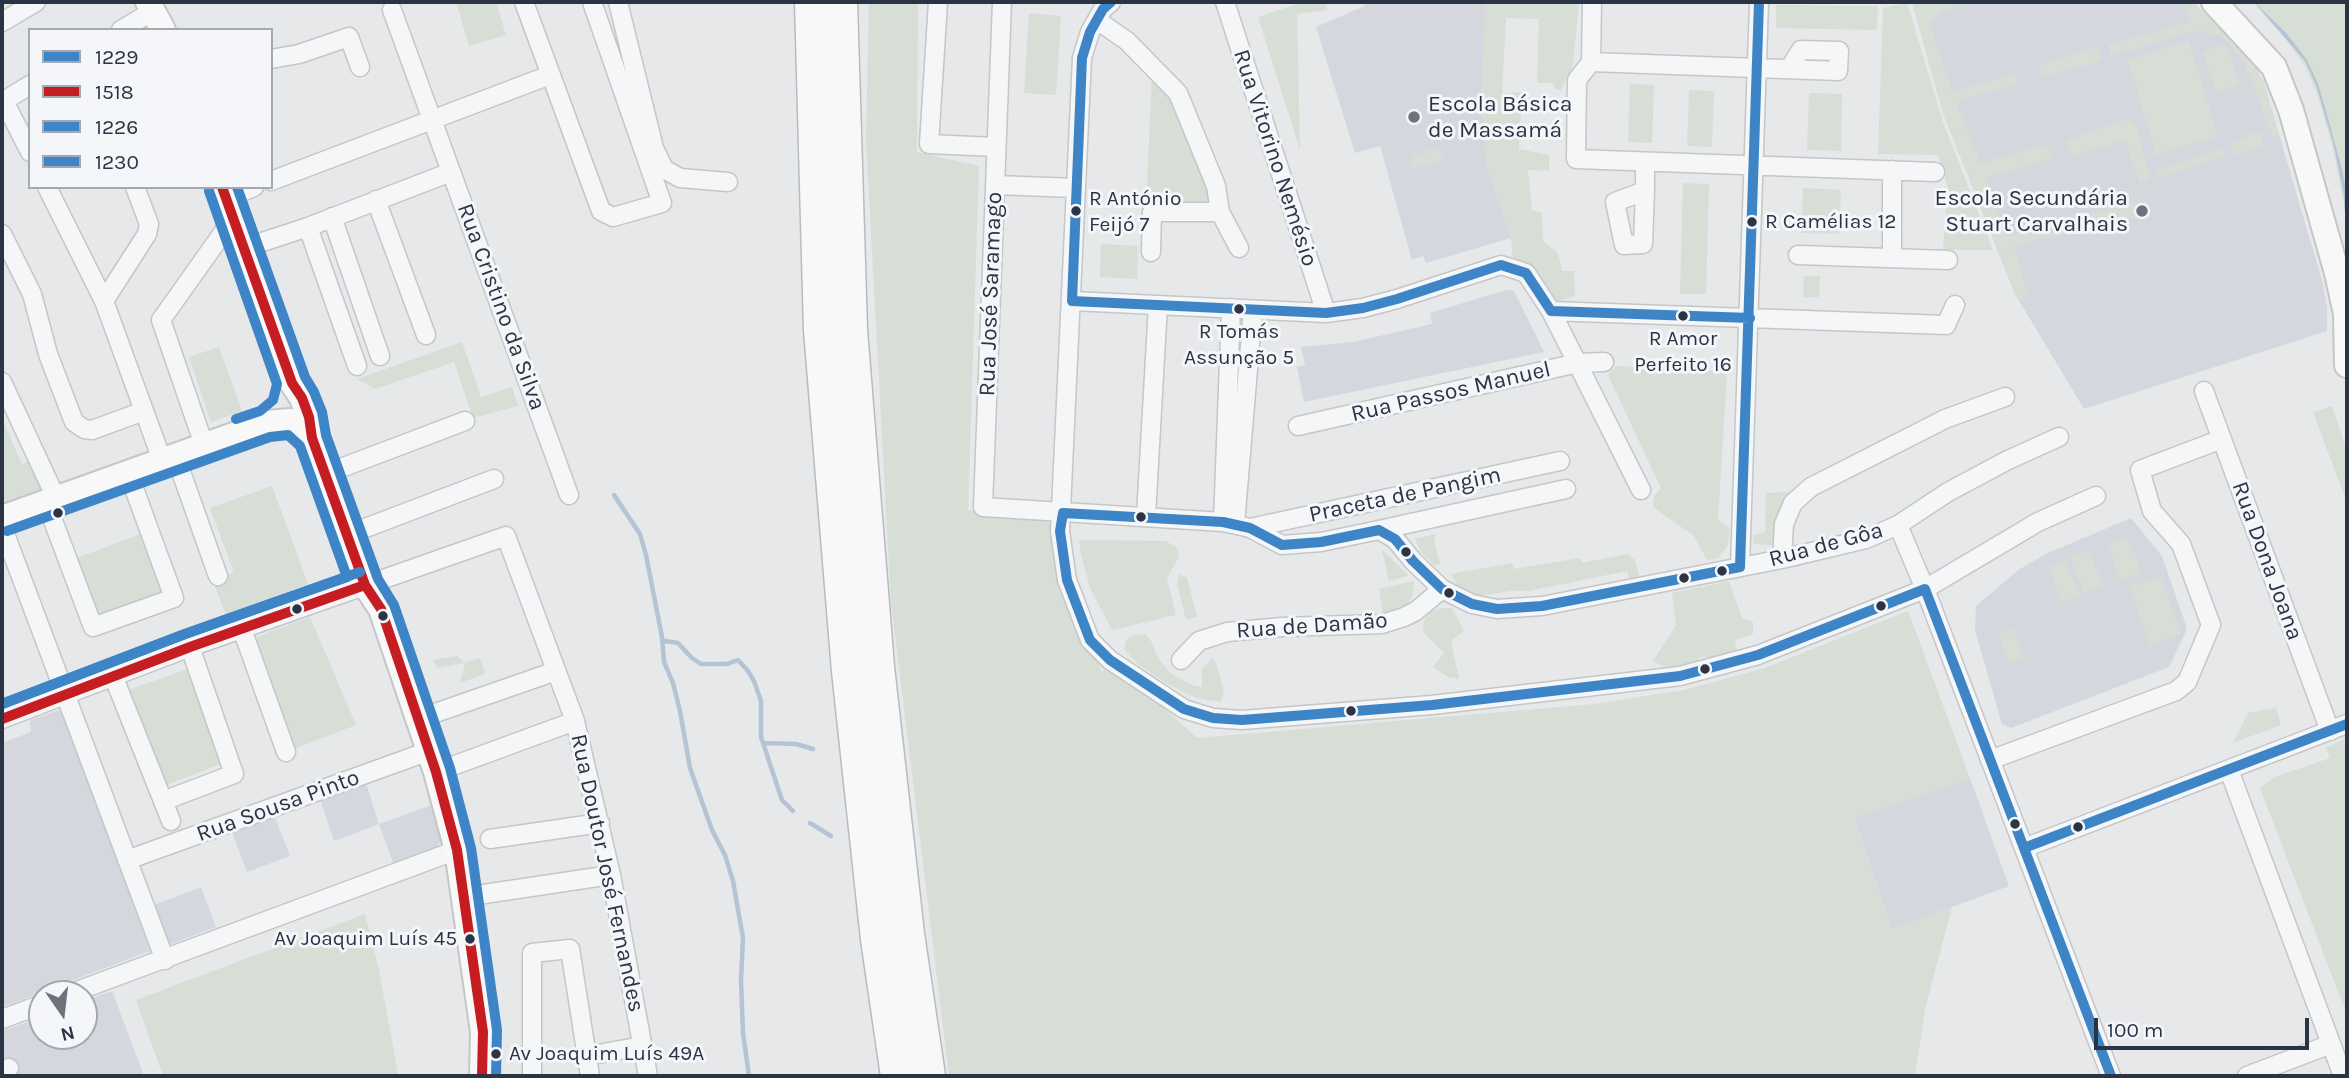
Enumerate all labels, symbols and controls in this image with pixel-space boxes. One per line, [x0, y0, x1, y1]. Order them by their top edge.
legend [28, 28, 273, 189]
text: 1229 [95, 45, 138, 69]
street label: Rua Vitorino Nemésio [1227, 46, 1323, 270]
text: 1518 [95, 80, 134, 104]
place label: Escola Básica de Massamá [1428, 90, 1572, 144]
marker: Escola Básica de Massamá [1406, 109, 1422, 125]
text: 1226 [95, 115, 138, 139]
text: 1230 [95, 150, 139, 174]
place label: Escola Secundária Stuart Carvalhais [1934, 184, 2128, 238]
place label: R António Feijó 7 [1089, 186, 1181, 236]
street label: Rua José Saramago [974, 191, 1008, 397]
street label: Rua Cristino da Silva [451, 200, 551, 414]
marker: Escola Secundária Stuart Carvalhais [2134, 203, 2150, 219]
marker: R António Feijó 7 [1069, 204, 1083, 218]
place label: R Camélias 12 [1765, 209, 1897, 235]
marker: R Camélias 12 [1745, 215, 1759, 229]
marker: R Tomás Assunção 5 [1232, 302, 1246, 316]
marker: R Amor Perfeito 16 [1676, 309, 1690, 323]
place label: R Tomás Assunção 5 [1184, 319, 1294, 369]
place label: R Amor Perfeito 16 [1634, 326, 1732, 376]
street label: Rua Passos Manuel [1348, 356, 1554, 428]
street label: Praceta de Pangim [1306, 461, 1504, 529]
street label: Rua Dona Joana [2225, 478, 2309, 644]
unlabelled marker [51, 506, 65, 520]
unlabelled marker [1134, 510, 1148, 524]
street label: Rua de Gôa [1766, 517, 1886, 573]
unlabelled marker [1399, 545, 1413, 559]
unlabelled marker [1715, 564, 1729, 578]
unlabelled marker [1677, 571, 1691, 585]
unlabelled marker [1442, 586, 1456, 600]
unlabelled marker [1874, 599, 1888, 613]
unlabelled marker [290, 602, 304, 616]
street label: Rua de Damão [1235, 607, 1389, 645]
unlabelled marker [376, 609, 390, 623]
unlabelled marker [1698, 662, 1712, 676]
unlabelled marker [1344, 704, 1358, 718]
street label: Rua Doutor José Fernandes [564, 731, 650, 1015]
street label: Rua Sousa Pinto [193, 764, 363, 848]
unlabelled marker [2008, 817, 2022, 831]
unlabelled marker [2071, 820, 2085, 834]
place label: Av Joaquim Luís 45 [274, 926, 457, 952]
marker: Av Joaquim Luís 45 [463, 932, 477, 946]
north arrow [28, 980, 98, 1050]
scale bar [2097, 1004, 2312, 1048]
text: 100 m [2107, 1018, 2164, 1042]
text: N [58, 1021, 77, 1046]
place label: Av Joaquim Luís 49A [509, 1041, 704, 1067]
marker: Av Joaquim Luís 49A [489, 1047, 503, 1061]

